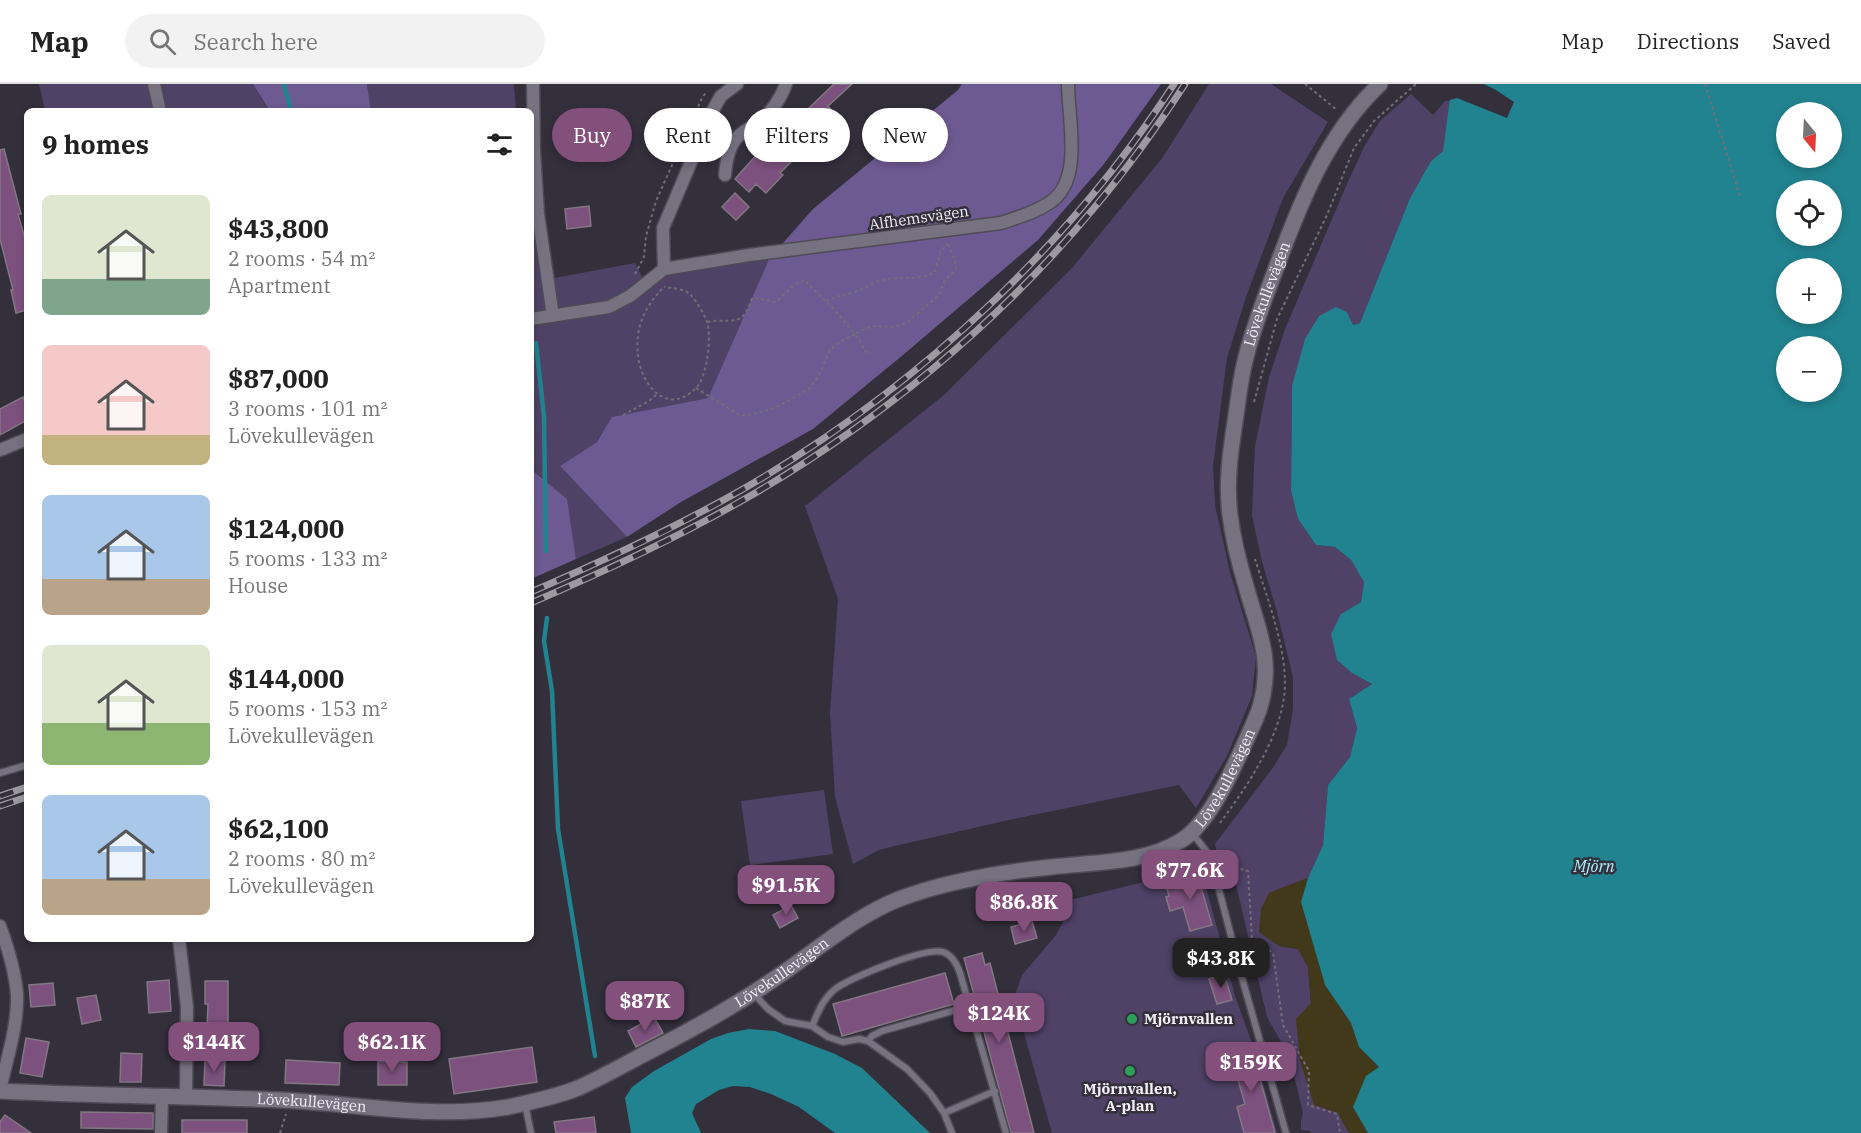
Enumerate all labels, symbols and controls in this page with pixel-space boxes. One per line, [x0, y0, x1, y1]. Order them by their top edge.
search box [125, 14, 545, 68]
text: Map [30, 23, 89, 60]
icon: search [146, 25, 179, 58]
text: Search here [194, 27, 318, 56]
text: Map [1561, 27, 1604, 55]
text: Directions [1637, 27, 1739, 55]
text: Saved [1772, 27, 1831, 55]
north arrow [1776, 102, 1842, 168]
map controls [1776, 102, 1842, 402]
chip: Buy [552, 108, 632, 162]
chip: Rent [644, 108, 732, 162]
chip: Filters [744, 108, 850, 162]
chip: New [862, 108, 948, 162]
text: 9 homes [42, 127, 149, 161]
icon: filters [483, 128, 516, 161]
button: locate [1776, 180, 1842, 246]
street label: Alfhemsvägen [868, 201, 970, 234]
text: $43,800 [228, 211, 329, 245]
icon: home [90, 219, 162, 291]
street label: Lövekullevägen [1239, 239, 1294, 348]
text: 2 rooms · 54 m² [228, 245, 375, 272]
button: + [1776, 258, 1842, 324]
text: Apartment [228, 272, 331, 299]
button: − [1776, 336, 1842, 402]
text: $87,000 [228, 361, 329, 395]
icon: home [90, 369, 162, 441]
text: 3 rooms · 101 m² [228, 395, 387, 422]
text: Lövekullevägen [228, 422, 374, 449]
text: $124,000 [228, 511, 344, 545]
icon: home [90, 519, 162, 591]
text: 5 rooms · 133 m² [228, 545, 387, 572]
text: House [228, 572, 288, 599]
text: $144,000 [228, 661, 344, 695]
icon: home [90, 669, 162, 741]
text: 5 rooms · 153 m² [228, 695, 387, 722]
text: Lövekullevägen [228, 722, 374, 749]
street label: Lövekullevägen [1190, 725, 1259, 831]
text: $62,100 [228, 811, 329, 845]
icon: home [90, 819, 162, 891]
text: 2 rooms · 80 m² [228, 845, 375, 872]
pin: $77.6K [1141, 850, 1239, 901]
text: $77.6K [1156, 856, 1224, 883]
water label: Mjörn [1572, 856, 1615, 876]
pin: $91.5K [737, 865, 835, 916]
text: $91.5K [752, 871, 820, 898]
text: Lövekullevägen [228, 872, 374, 899]
pin: $86.8K [975, 882, 1073, 933]
text: $86.8K [990, 888, 1058, 915]
street label: Lövekullevägen [731, 933, 832, 1011]
pin: $43.8K [1172, 938, 1270, 989]
text: $43.8K [1187, 944, 1255, 971]
pin: $87K [609, 981, 681, 1032]
text: $87K [619, 987, 671, 1014]
pin: $124K [957, 993, 1041, 1044]
text: $124K [967, 999, 1031, 1026]
place label: Mjörnvallen [1144, 1009, 1233, 1028]
marker: Mjörnvallen [1125, 1012, 1139, 1026]
pin: $144K [172, 1022, 256, 1073]
pin: $62.1K [343, 1022, 441, 1073]
text: $144K [182, 1028, 246, 1055]
text: $62.1K [358, 1028, 426, 1055]
pin: $159K [1209, 1042, 1293, 1093]
text: $159K [1219, 1048, 1283, 1075]
marker: Mjörnvallen, A-plan [1123, 1064, 1137, 1078]
place label: Mjörnvallen, A-plan [1083, 1079, 1177, 1115]
street label: Lövekullevägen [257, 1089, 368, 1116]

